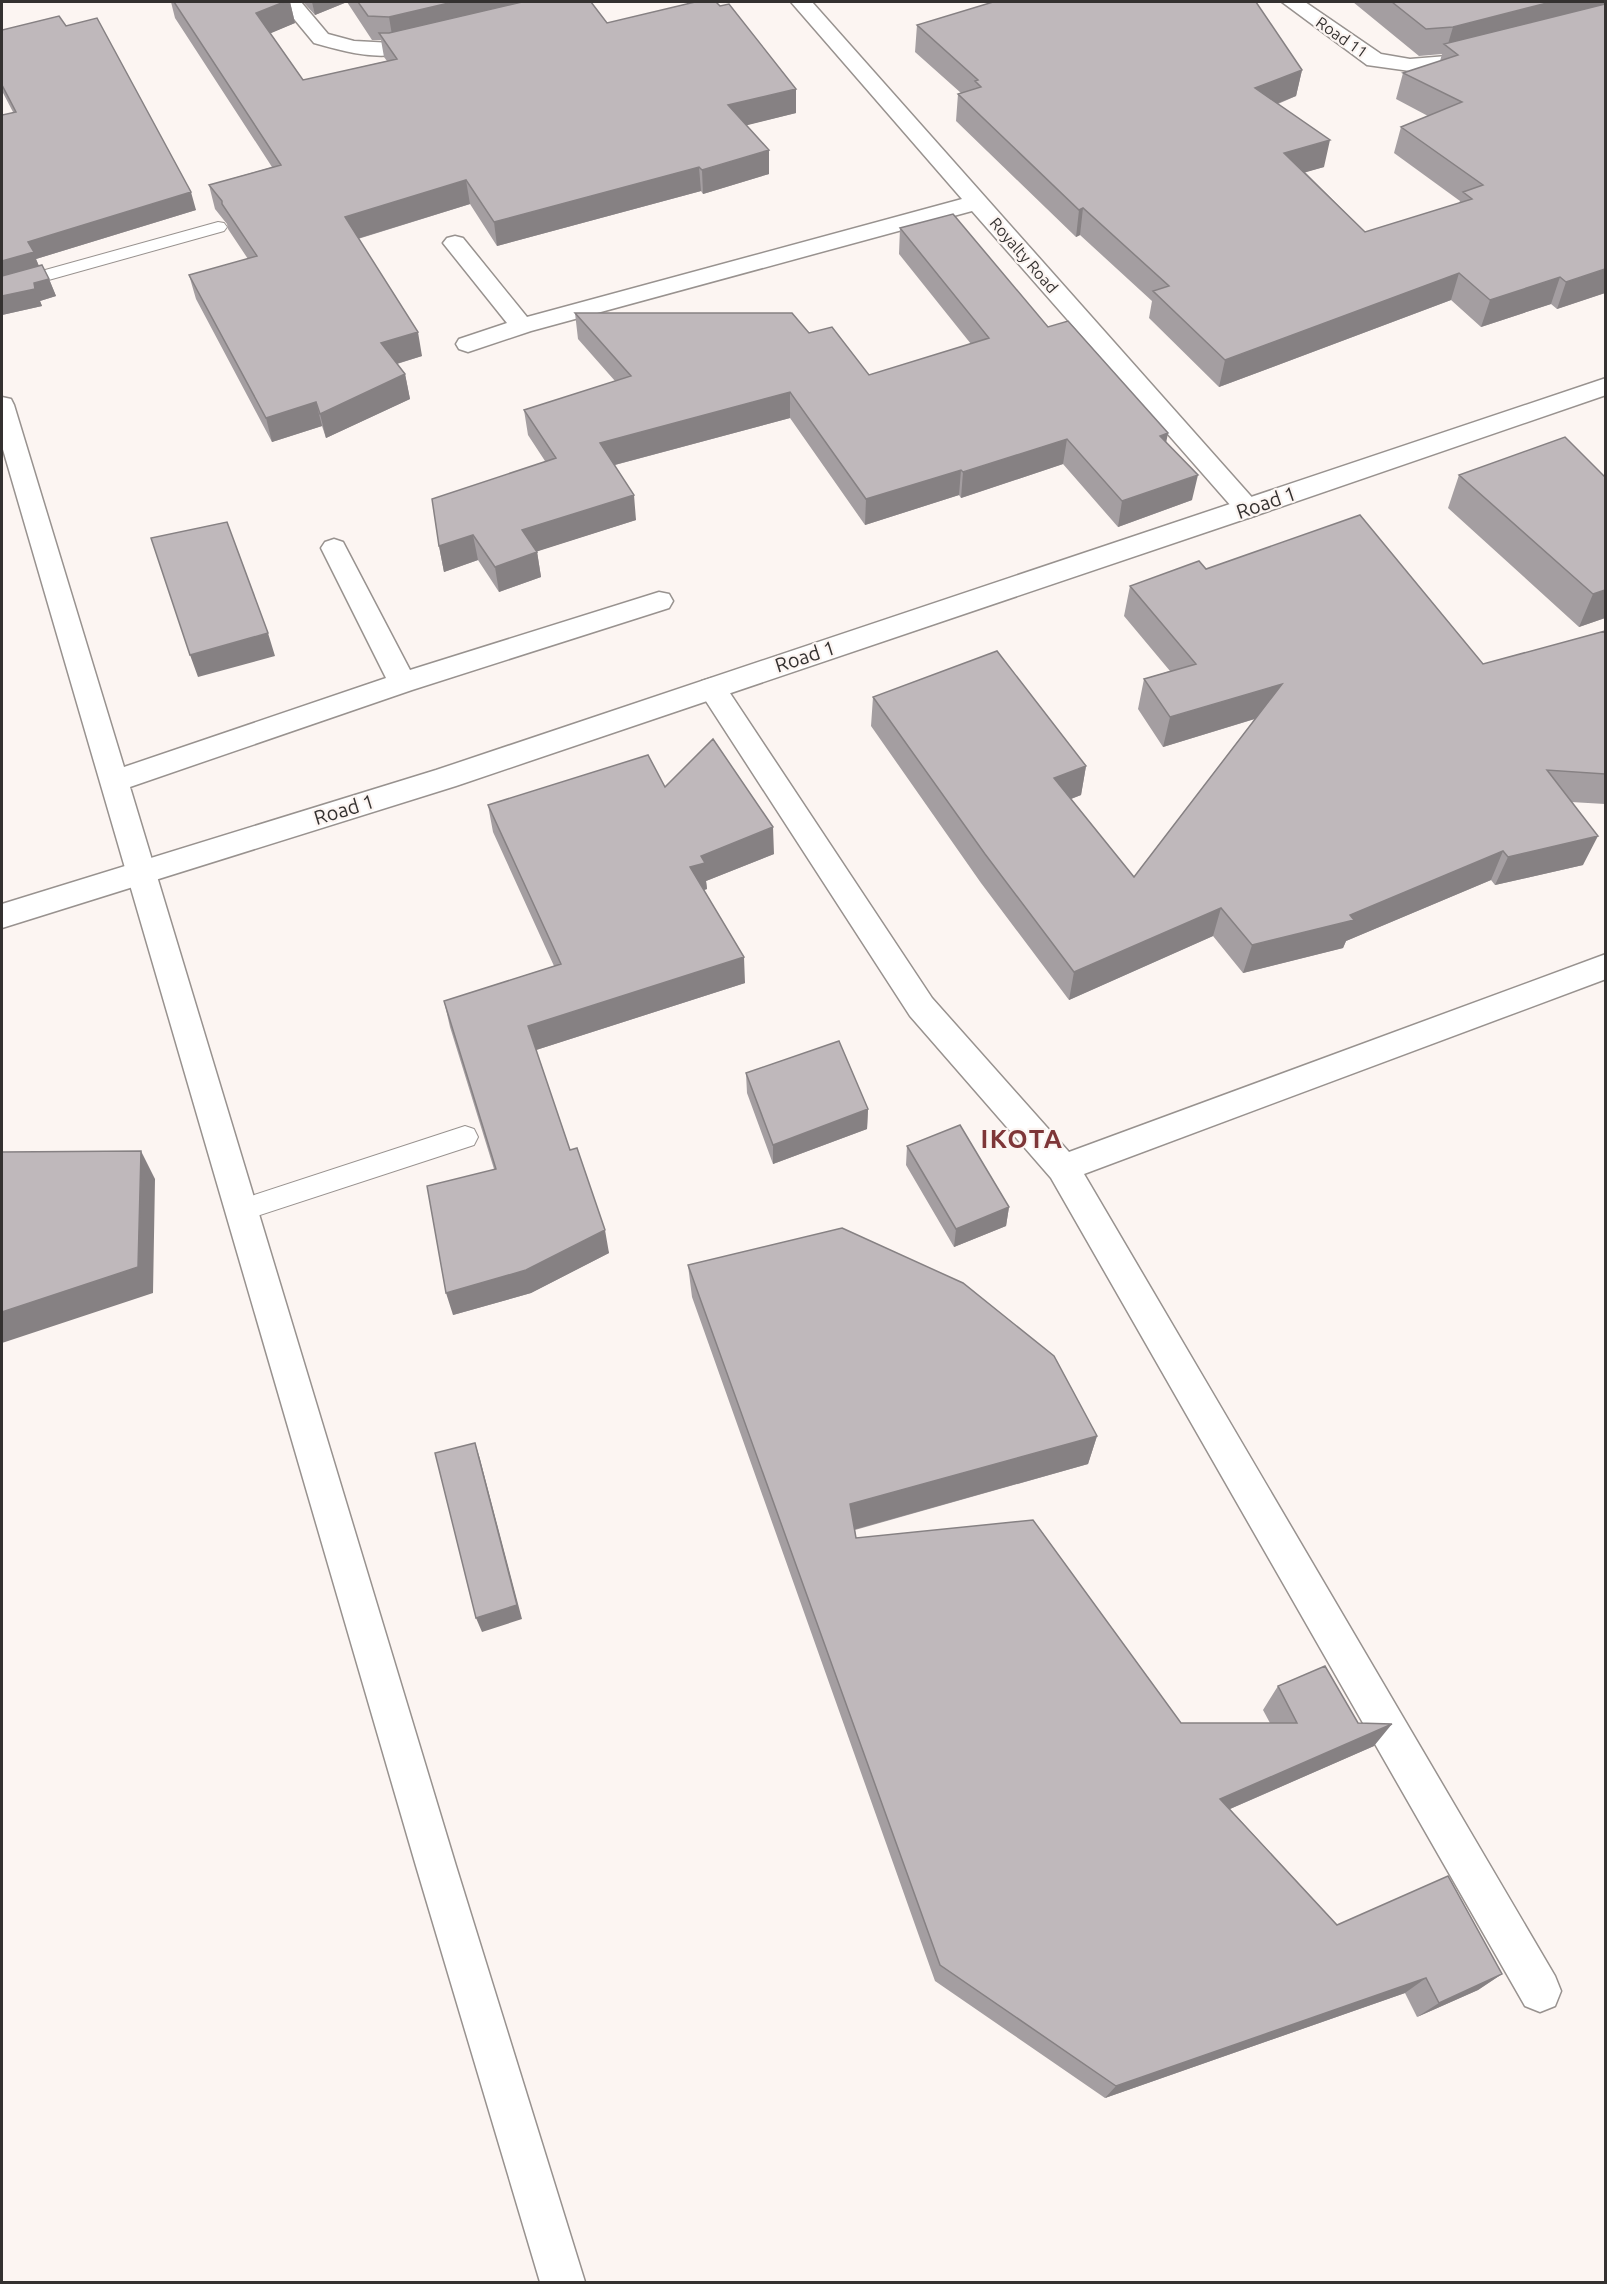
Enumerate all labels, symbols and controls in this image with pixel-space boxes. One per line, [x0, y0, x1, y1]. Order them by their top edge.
street label: Road 11 [1313, 13, 1371, 61]
street label: Royalty Road [986, 214, 1062, 296]
street label: Road 1 [1233, 481, 1299, 523]
street label: Road 1 [772, 635, 838, 677]
street label: Road 1 [311, 789, 377, 829]
district label: IKOTA [980, 1124, 1064, 1153]

